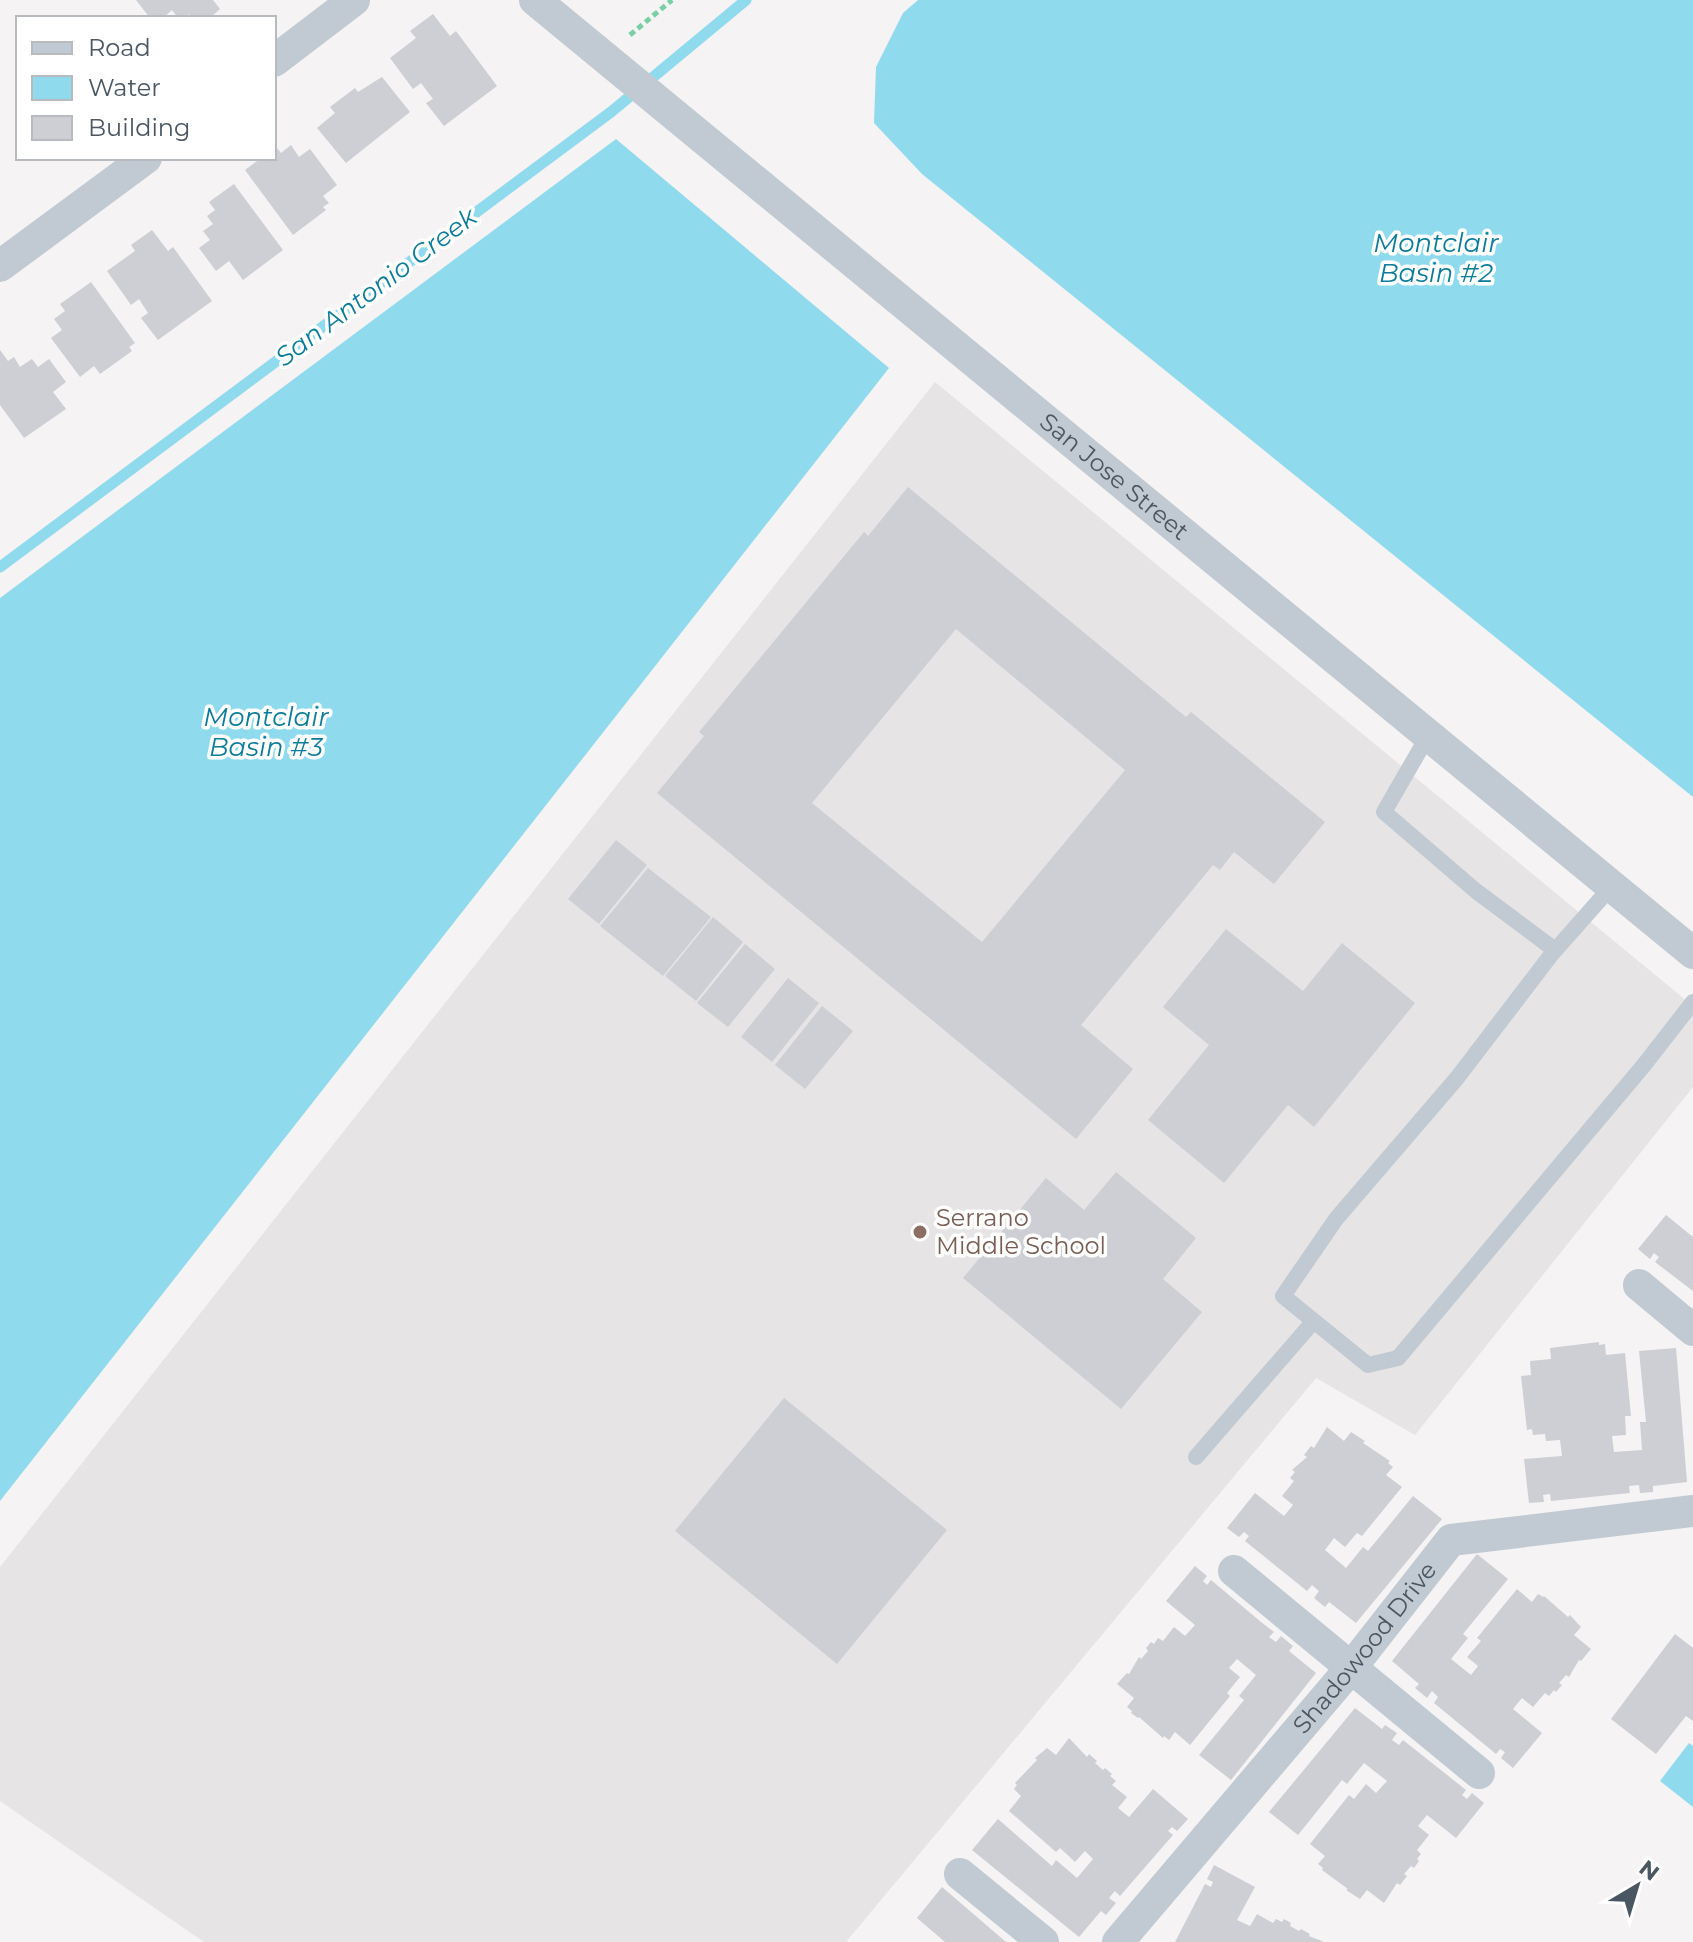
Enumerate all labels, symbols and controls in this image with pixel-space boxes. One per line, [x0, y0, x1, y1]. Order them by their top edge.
legend [16, 16, 276, 160]
text: Road [88, 33, 151, 62]
text: Water [88, 73, 161, 102]
text: Building [88, 113, 191, 142]
water label: San Antonio Creek [269, 200, 484, 373]
water label: Montclair Basin #2 [1373, 227, 1499, 289]
street label: San Jose Street [1034, 407, 1195, 546]
water label: Montclair Basin #3 [203, 701, 329, 763]
place label: Serrano Middle School [936, 1203, 1106, 1260]
marker: Serrano Middle School [911, 1223, 929, 1241]
street label: Shadowood Drive [1286, 1556, 1442, 1739]
north arrow [1597, 1846, 1677, 1926]
text: N [1634, 1855, 1664, 1887]

